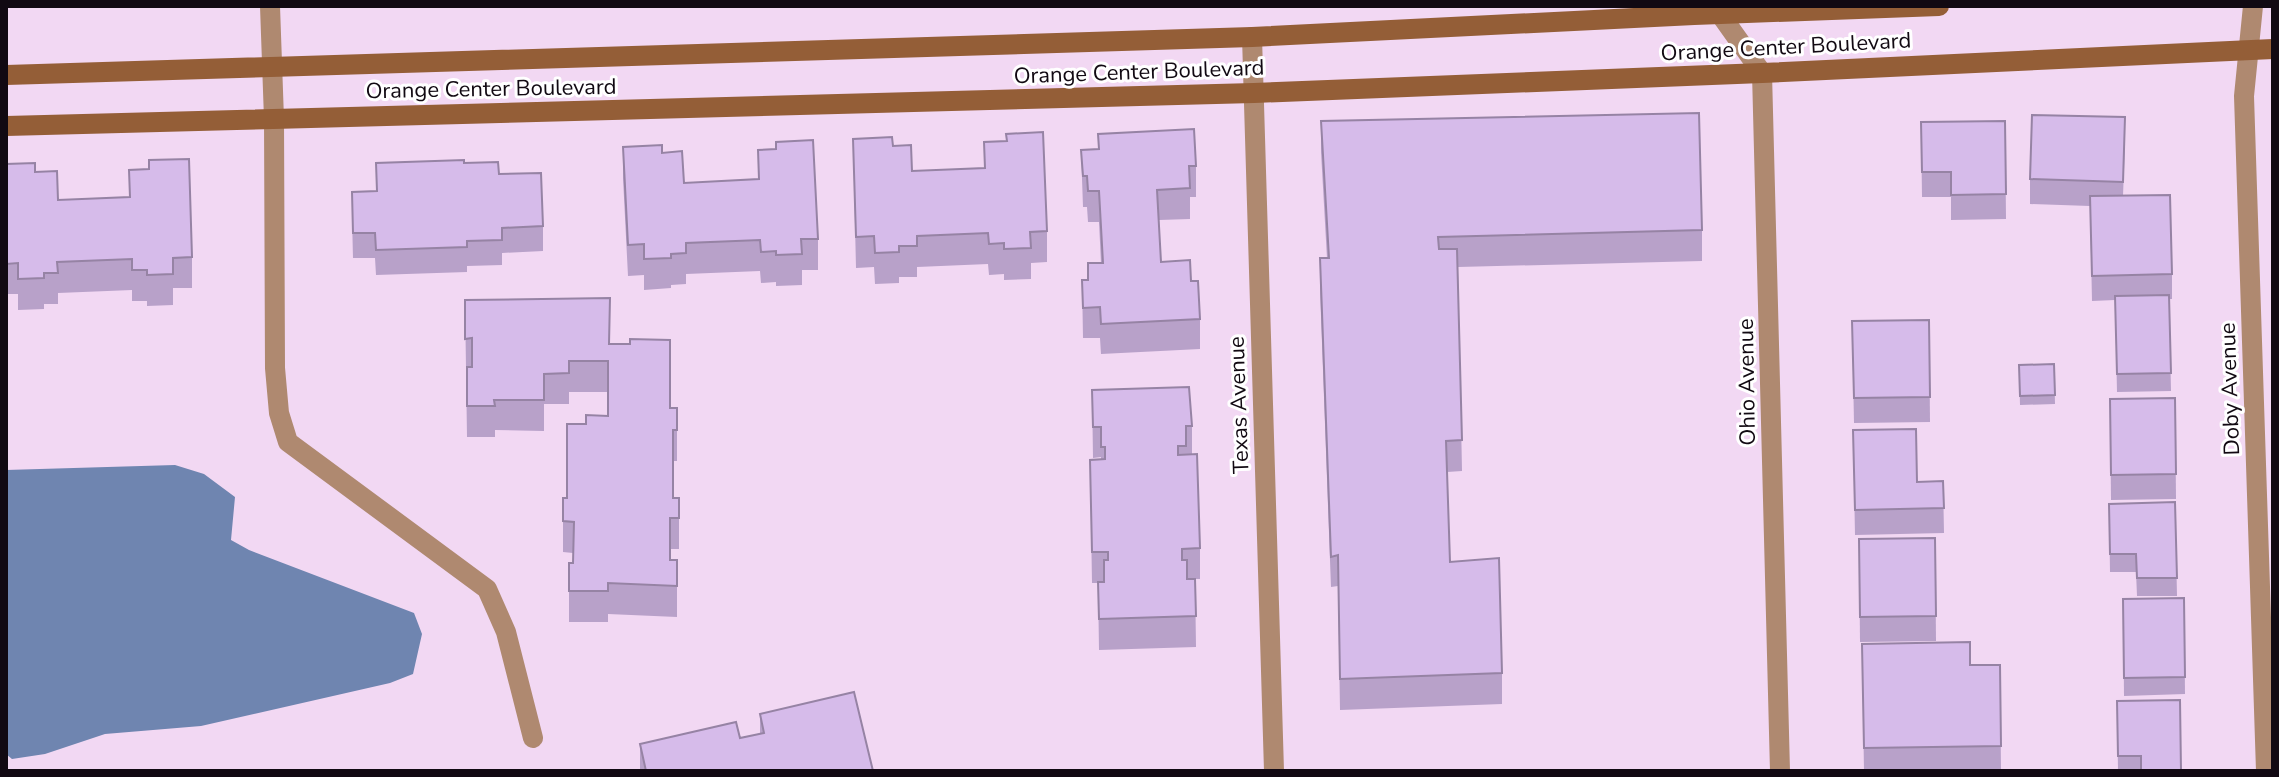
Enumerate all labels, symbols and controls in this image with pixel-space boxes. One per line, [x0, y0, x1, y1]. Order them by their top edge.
street label: Orange Center Boulevard [1660, 25, 1912, 69]
street label: Orange Center Boulevard [1013, 53, 1265, 91]
street label: Orange Center Boulevard [365, 72, 617, 106]
street label: Ohio Avenue [1731, 318, 1763, 446]
street label: Doby Avenue [2213, 322, 2247, 456]
street label: Texas Avenue [1222, 336, 1256, 474]

